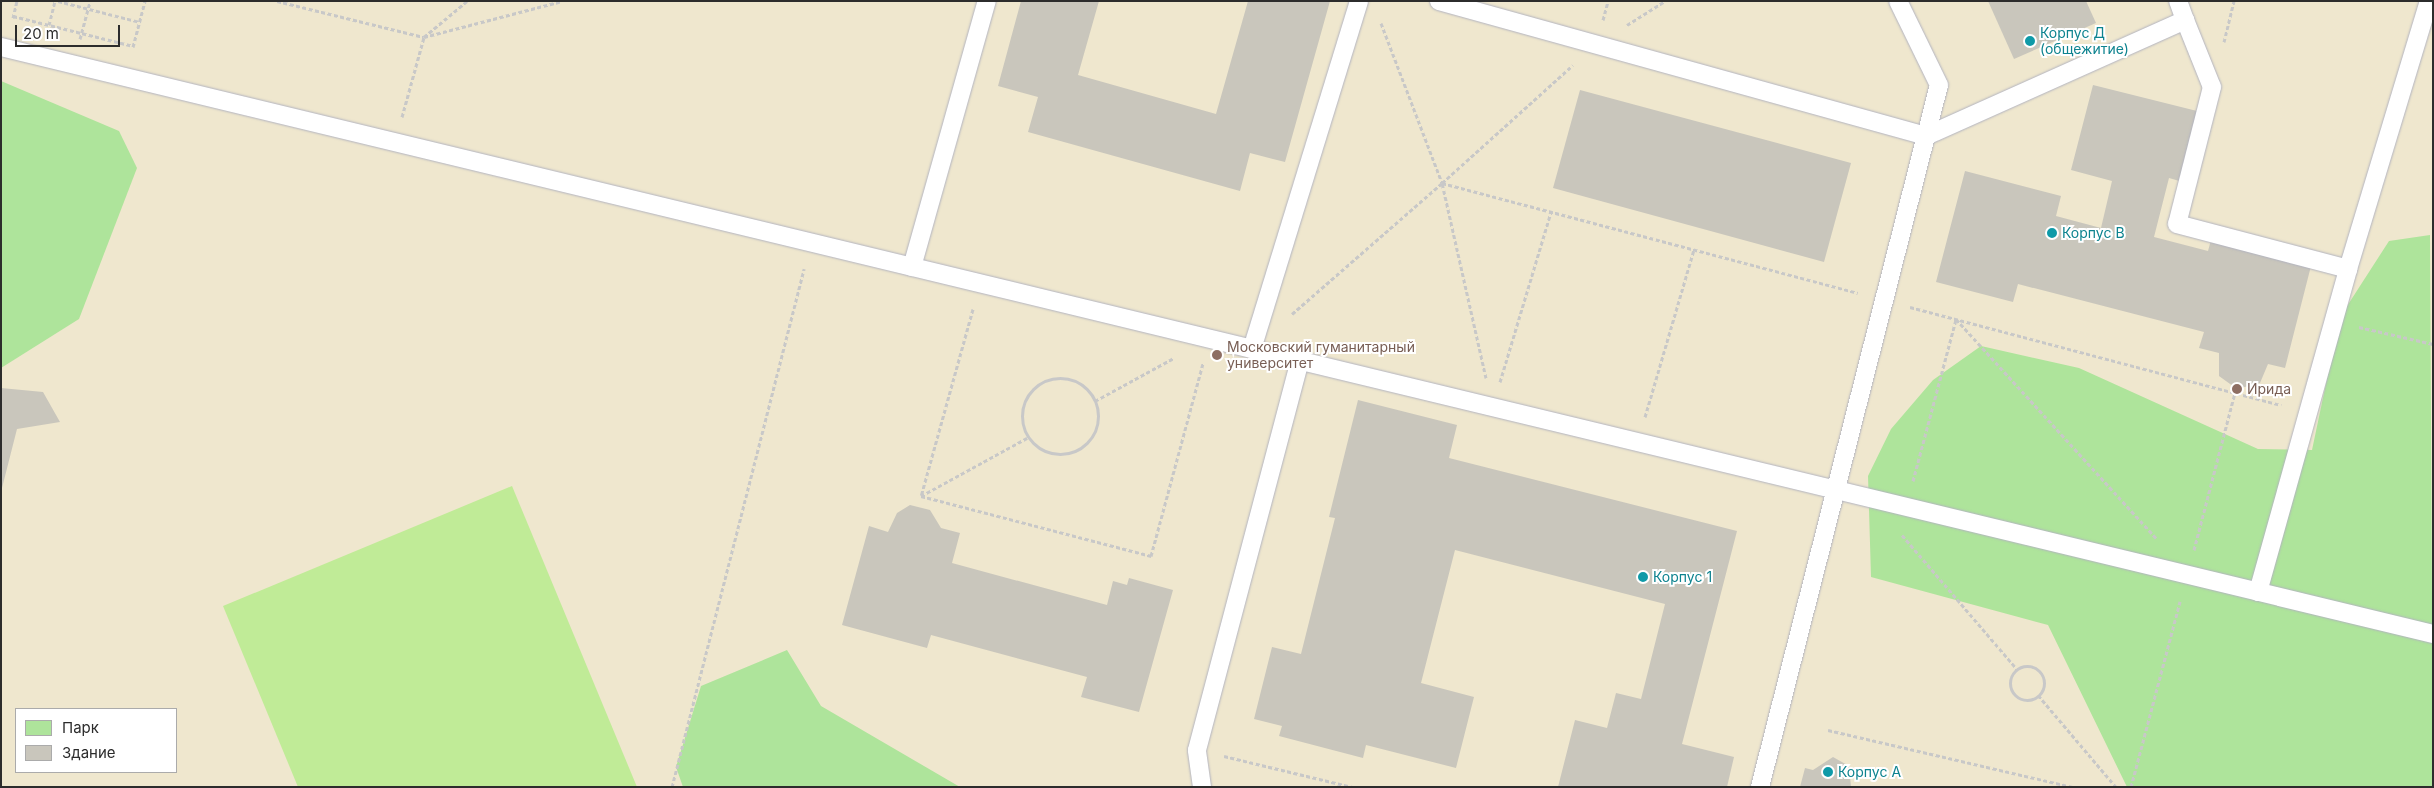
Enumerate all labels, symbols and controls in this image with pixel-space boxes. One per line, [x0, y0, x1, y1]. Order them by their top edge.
scale bar [18, 15, 122, 47]
text: 20 m [23, 24, 59, 43]
place label: Корпус Д (общежитие) [2040, 25, 2129, 58]
marker: Корпус Д (общежитие) [2024, 35, 2036, 47]
place label: Корпус В [2062, 225, 2125, 241]
marker: Корпус В [2046, 227, 2058, 239]
place label: Московский гуманитарный университет [1227, 339, 1415, 372]
marker: Московский гуманитарный университет [1211, 349, 1223, 361]
place label: Ирида [2247, 381, 2291, 397]
marker: Ирида [2231, 383, 2243, 395]
place label: Корпус 1 [1653, 569, 1712, 585]
marker: Корпус 1 [1637, 571, 1649, 583]
legend [15, 708, 178, 773]
text: Парк [62, 718, 99, 737]
text: Здание [62, 743, 116, 762]
place label: Корпус А [1838, 764, 1901, 780]
marker: Корпус А [1822, 766, 1834, 778]

